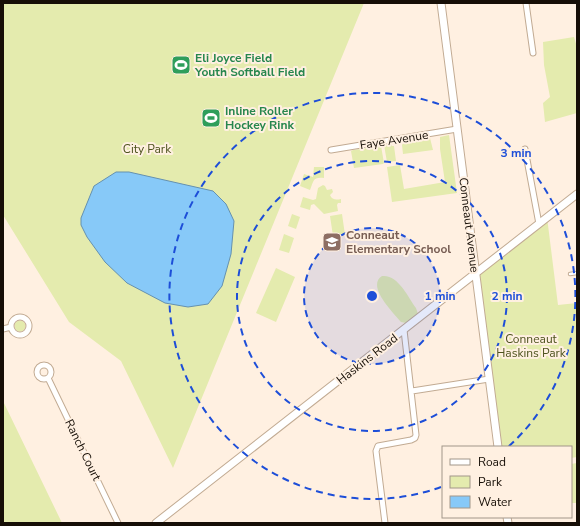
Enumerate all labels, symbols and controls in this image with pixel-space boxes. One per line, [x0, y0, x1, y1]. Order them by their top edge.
place label: Eli Joyce Field Youth Softball Field [194, 50, 305, 80]
sports icon: Eli Joyce Field Youth Softball Field [170, 54, 192, 76]
place label: Inline Roller Hockey Rink [225, 103, 294, 133]
sports icon: Inline Roller Hockey Rink [200, 107, 222, 129]
street label: Faye Avenue [359, 127, 429, 153]
park label: City Park [123, 141, 172, 157]
text: 3 min [500, 145, 532, 161]
street label: Conneaut Avenue [455, 177, 483, 273]
place label: Conneaut Elementary School [346, 227, 451, 257]
school or university icon: Conneaut Elementary School [321, 231, 343, 253]
text: 1 min [424, 288, 456, 304]
text: 2 min [491, 288, 523, 304]
centre of rings [365, 289, 379, 303]
street label: Haskins Road [333, 330, 401, 388]
park label: Conneaut Haskins Park [496, 331, 567, 361]
street label: Ranch Court [61, 417, 105, 484]
legend [442, 446, 572, 518]
text: Road [478, 454, 506, 470]
text: Park [478, 474, 503, 490]
text: Water [478, 494, 512, 510]

